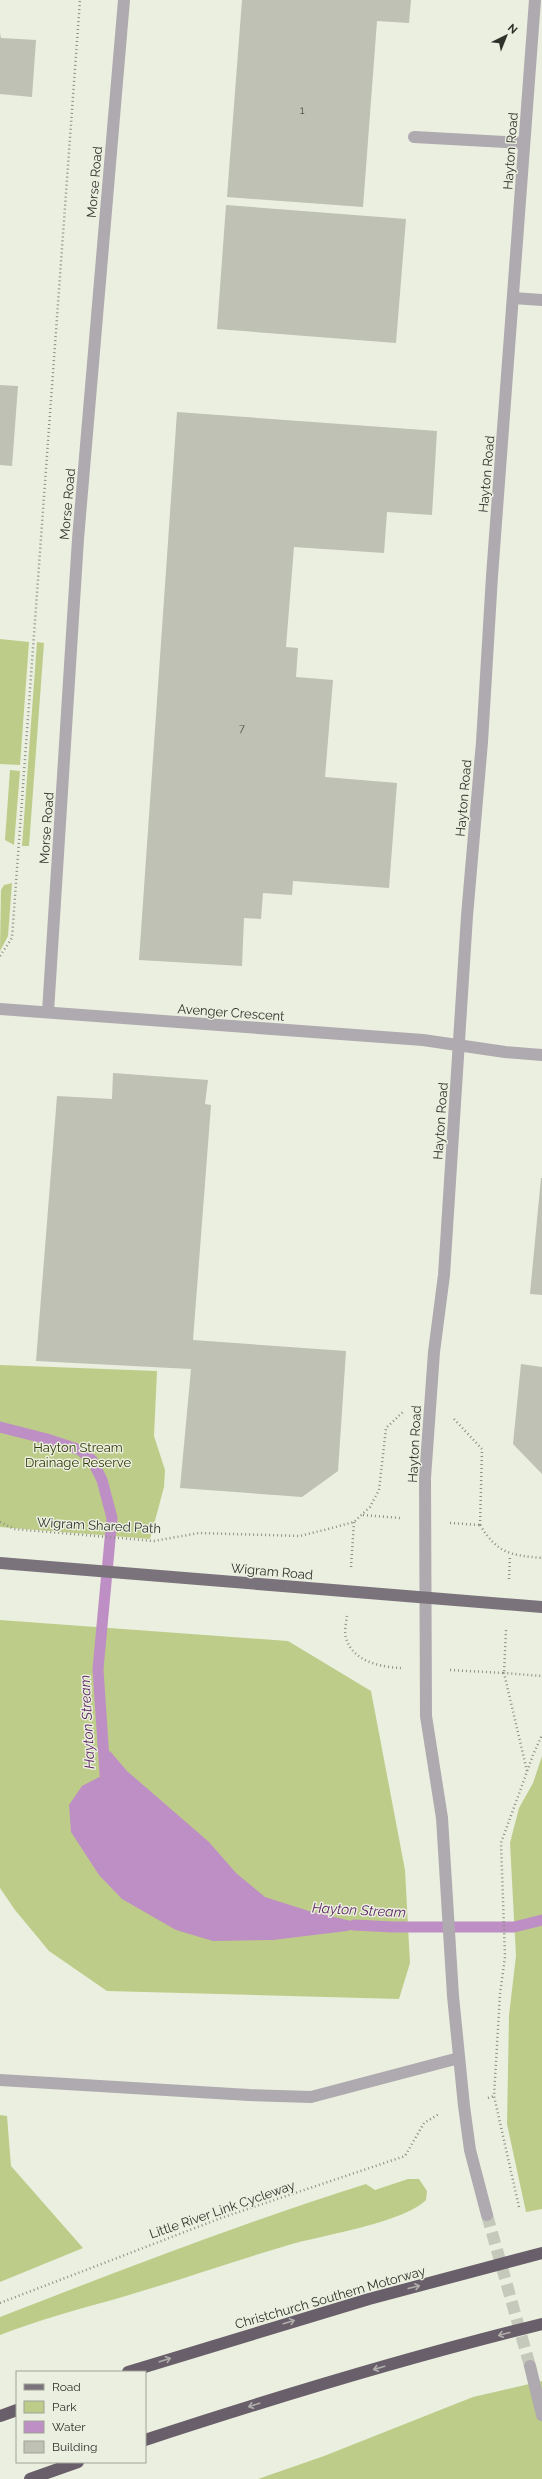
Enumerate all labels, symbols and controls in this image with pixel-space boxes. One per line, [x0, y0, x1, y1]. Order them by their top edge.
north arrow [486, 16, 526, 56]
text: N [505, 21, 520, 37]
house number: 1 [300, 104, 305, 117]
street label: Hayton Road [500, 112, 521, 190]
street label: Morse Road [84, 146, 105, 219]
street label: Hayton Road [476, 435, 497, 513]
street label: Morse Road [57, 468, 78, 541]
house number: 7 [239, 722, 245, 735]
street label: Hayton Road [453, 759, 474, 837]
street label: Morse Road [37, 792, 56, 864]
street label: Avenger Crescent [177, 1001, 286, 1024]
street label: Hayton Road [430, 1082, 451, 1160]
street label: Hayton Road [405, 1405, 424, 1483]
park label: Hayton Stream Drainage Reserve [25, 1440, 131, 1470]
street label: Wigram Shared Path [37, 1515, 161, 1536]
street label: Wigram Road [230, 1560, 314, 1583]
water label: Hayton Stream [77, 1675, 97, 1769]
water label: Hayton Stream [312, 1900, 406, 1920]
street label: Little River Link Cycleway [147, 2177, 297, 2241]
street label: Christchurch Southern Motorway [233, 2263, 427, 2332]
one-way arrow [408, 2283, 421, 2290]
one-way arrow [282, 2318, 295, 2325]
one-way arrow [498, 2331, 511, 2338]
one-way arrow [158, 2356, 171, 2363]
one-way arrow [373, 2365, 386, 2372]
legend [16, 2371, 146, 2463]
text: Road [52, 2380, 81, 2394]
text: Park [52, 2400, 77, 2414]
one-way arrow [248, 2402, 261, 2409]
text: Water [52, 2420, 86, 2434]
text: Building [52, 2440, 98, 2454]

